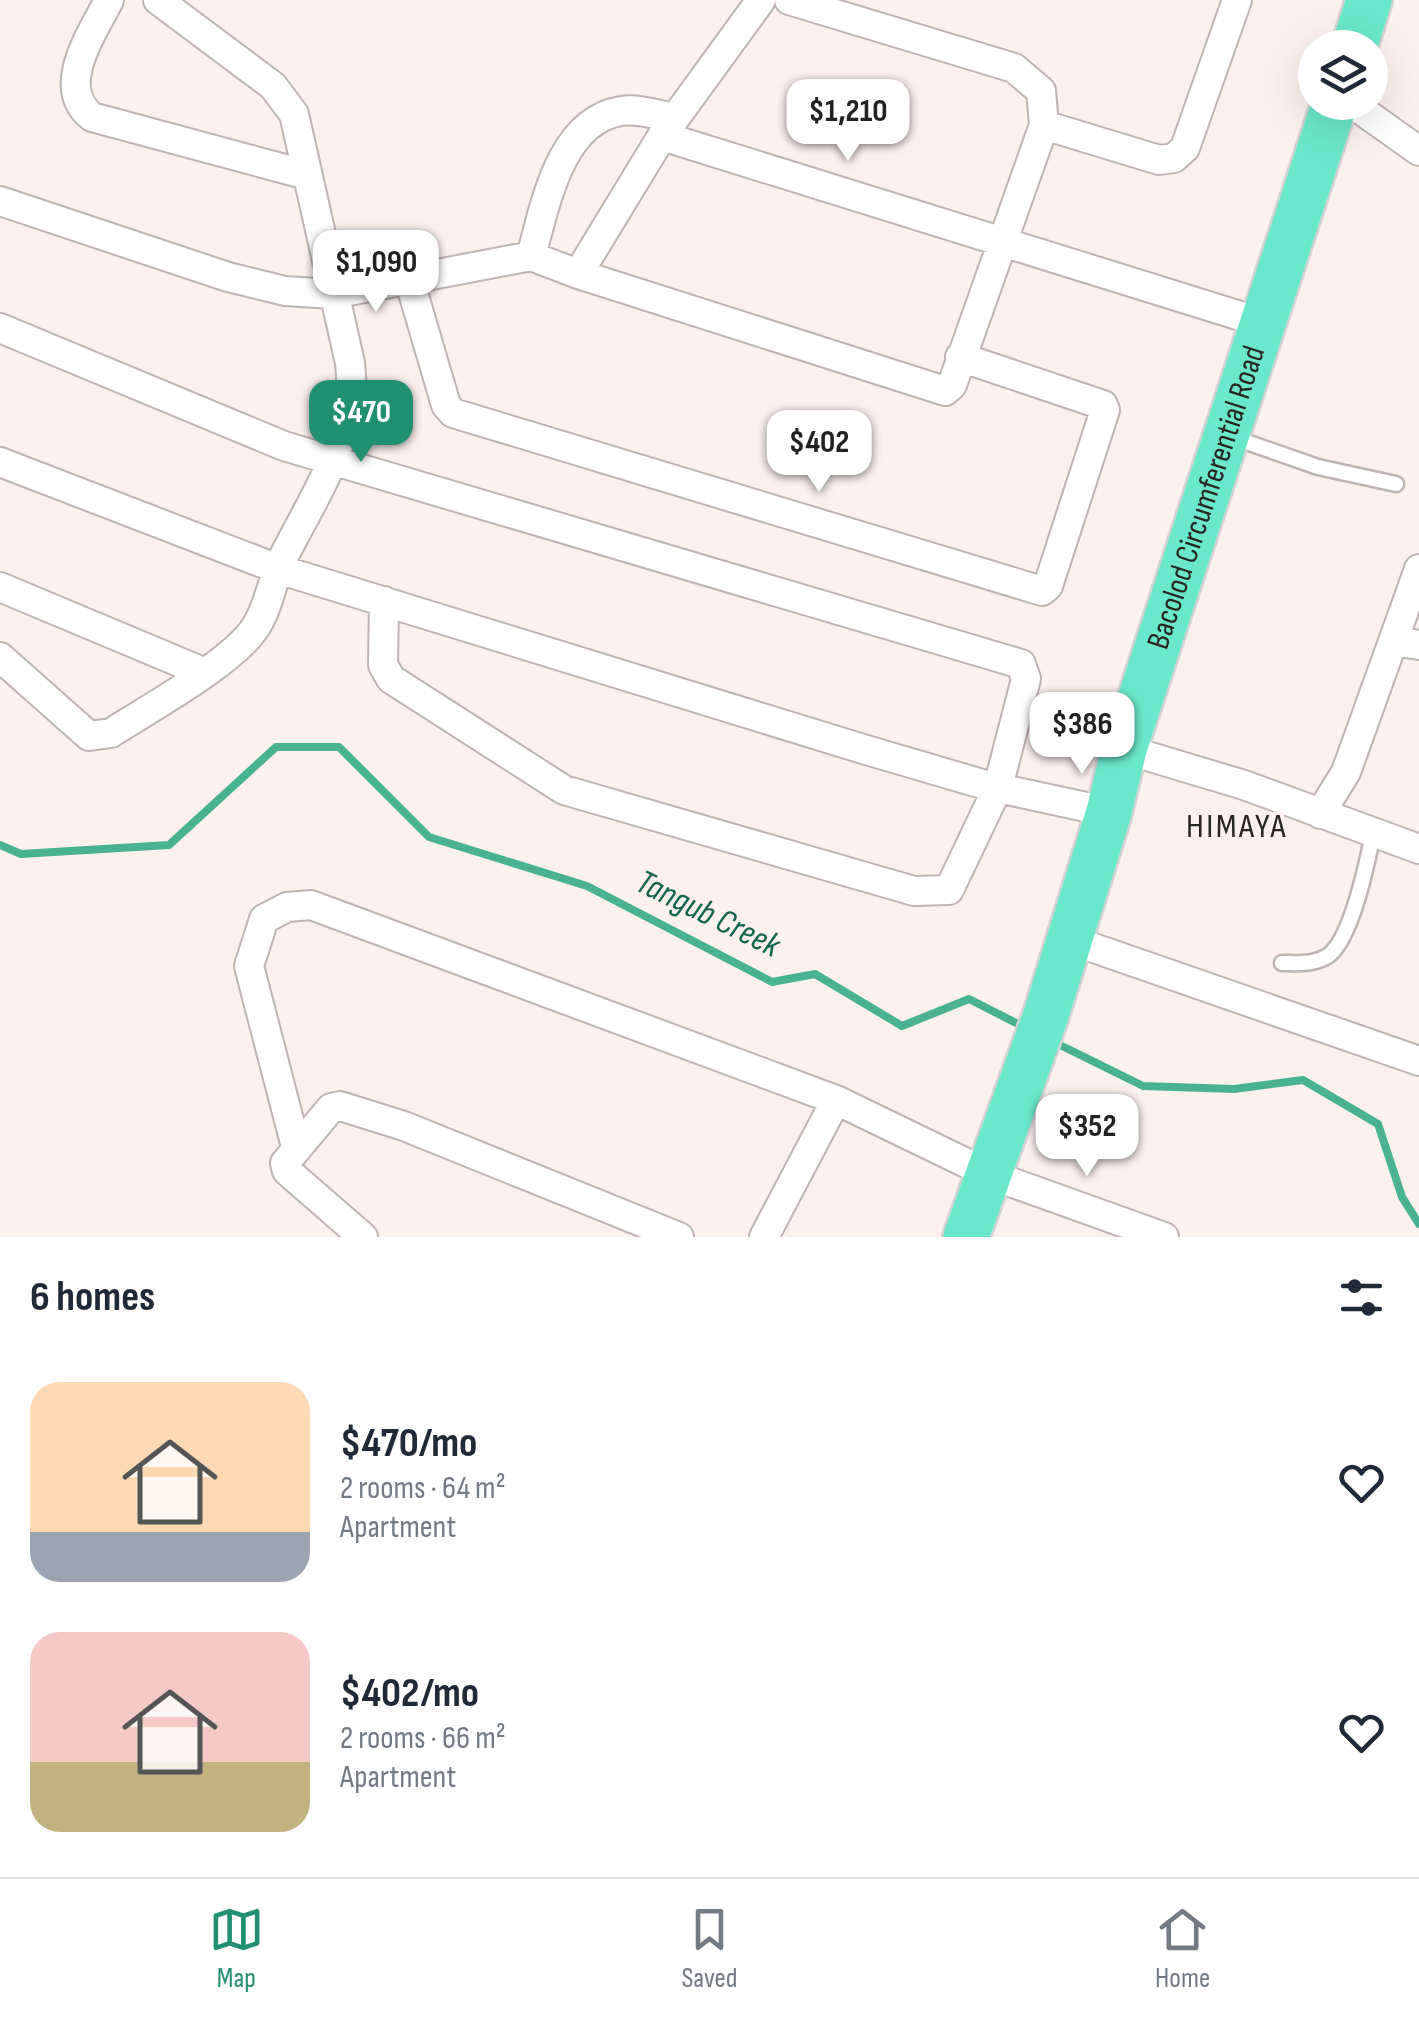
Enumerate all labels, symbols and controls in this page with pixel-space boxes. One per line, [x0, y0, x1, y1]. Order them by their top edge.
map controls [1298, 30, 1388, 120]
button: layers [1298, 30, 1388, 120]
pin: $1,210 [767, 79, 929, 164]
text: $1,210 [809, 92, 887, 131]
pin: $1,090 [295, 230, 457, 315]
text: $1,090 [335, 243, 417, 282]
street label: Bacolod Circumferential Road [1138, 341, 1274, 654]
pin: $470 [302, 380, 420, 465]
text: $470 [331, 393, 391, 432]
pin: $402 [760, 410, 878, 495]
text: $402 [789, 423, 849, 462]
pin: $386 [1023, 692, 1141, 777]
text: $386 [1052, 705, 1112, 744]
district label: HIMAYA [1186, 805, 1288, 848]
water label: Tangub Creek [629, 861, 788, 968]
pin: $352 [1028, 1094, 1146, 1179]
text: $352 [1058, 1107, 1116, 1146]
icon: filters [1334, 1270, 1389, 1325]
text: 6 homes [30, 1272, 155, 1323]
text: $470/mo [340, 1418, 477, 1469]
icon: home [110, 1422, 230, 1542]
icon: heart [1334, 1455, 1389, 1510]
text: 2 rooms · 64 m² [340, 1469, 506, 1508]
text: Apartment [340, 1508, 456, 1547]
text: $402/mo [340, 1668, 479, 1719]
icon: home [110, 1672, 230, 1792]
icon: heart [1334, 1705, 1389, 1760]
text: 2 rooms · 66 m² [340, 1719, 506, 1758]
text: Apartment [340, 1758, 456, 1797]
tab: Map [209, 1902, 264, 1995]
tab: Saved [681, 1902, 738, 1995]
tab: Home [1155, 1902, 1210, 1995]

